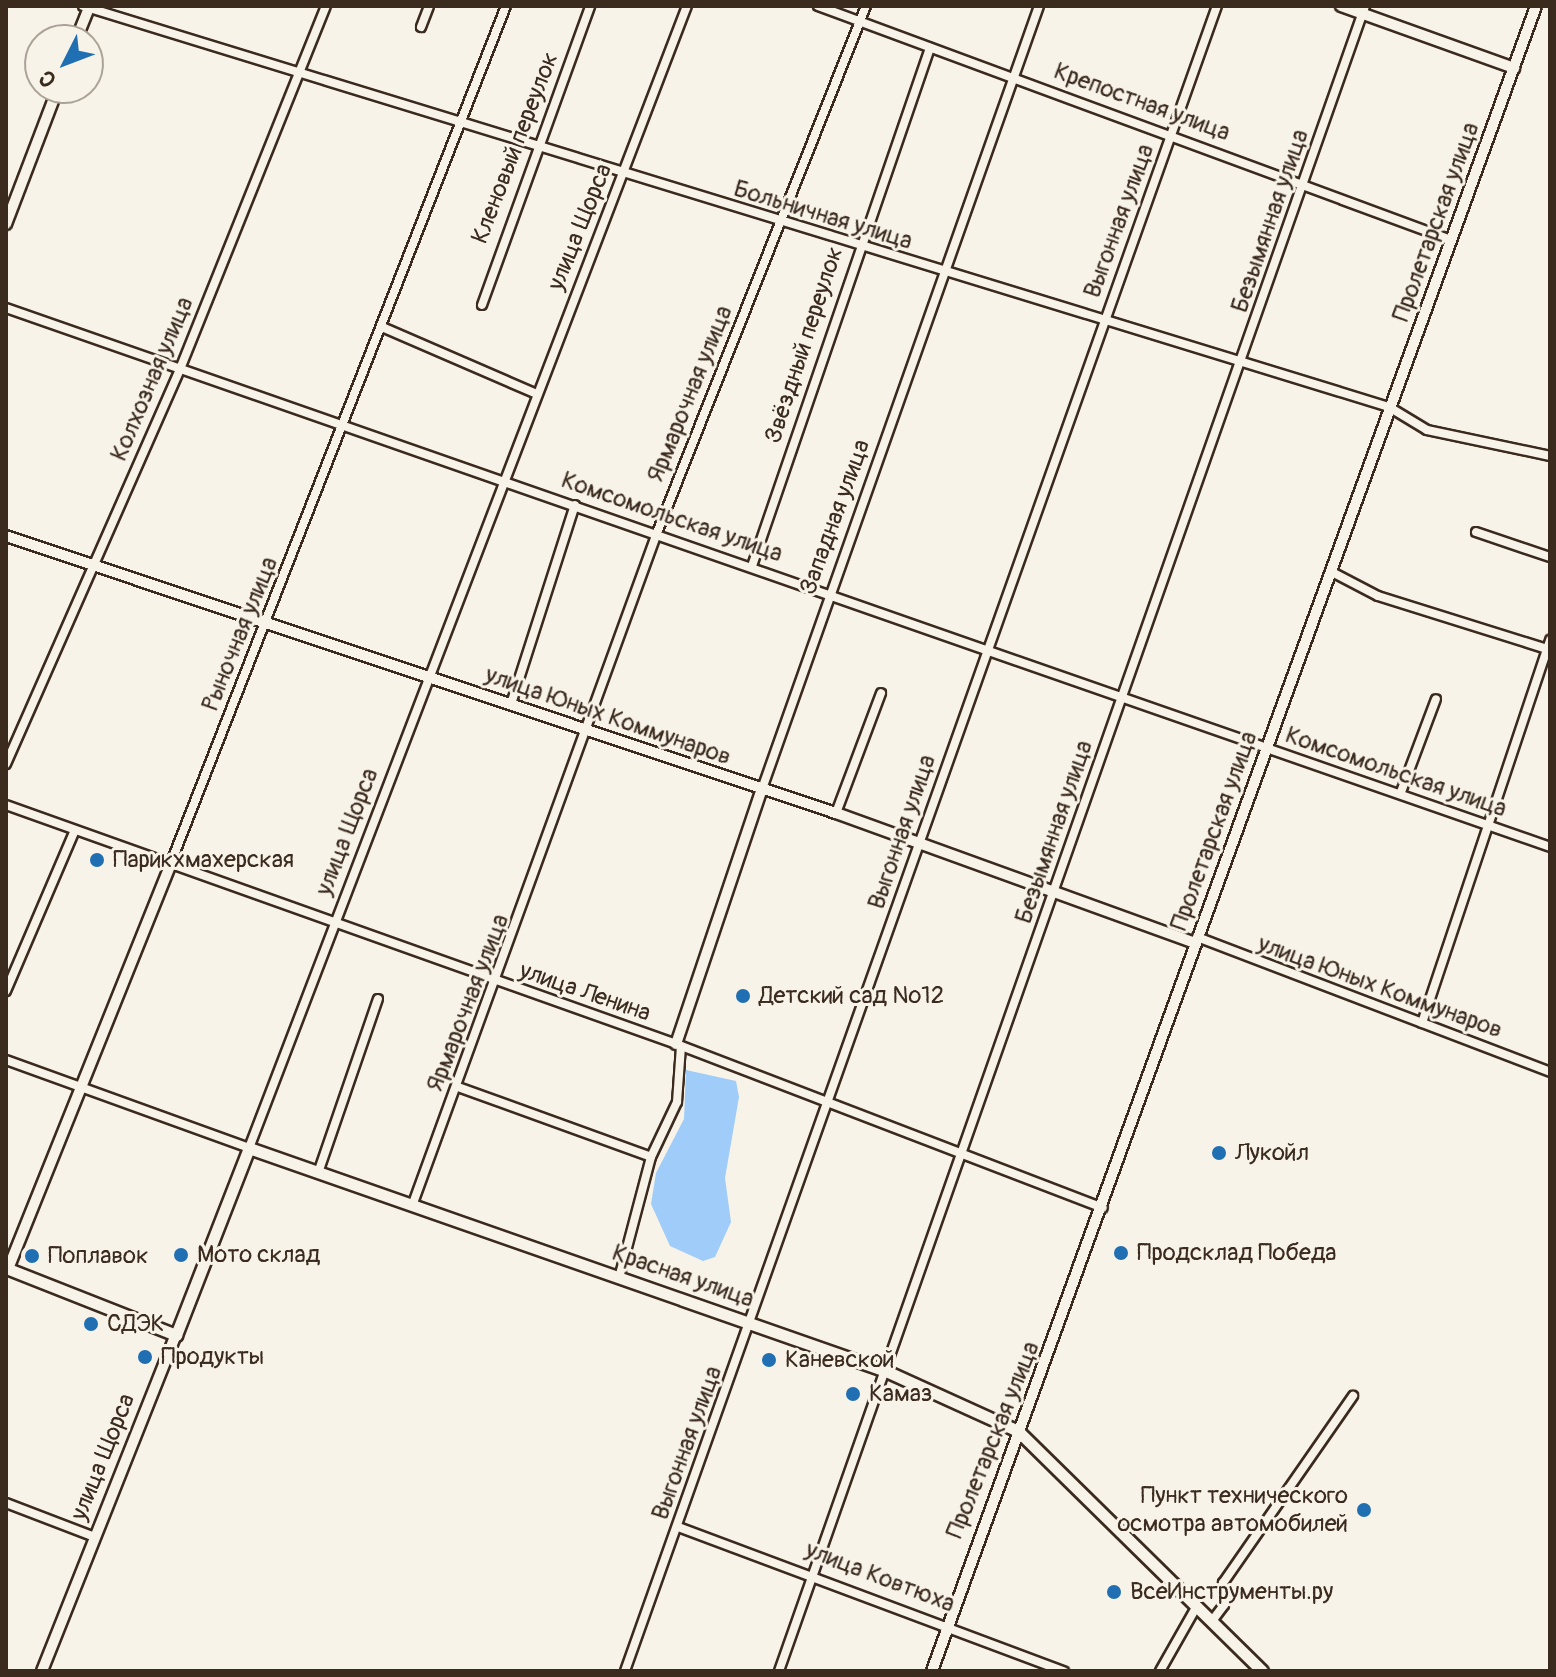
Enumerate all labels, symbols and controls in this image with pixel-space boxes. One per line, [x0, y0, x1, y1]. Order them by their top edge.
north arrow [24, 24, 104, 104]
street label: Кленовый переулок [465, 48, 565, 248]
street label: Крепостная улица [1050, 57, 1234, 147]
text: С [33, 64, 63, 93]
street label: Пролетарская улица [1387, 119, 1485, 325]
street label: Безымянная улица [1225, 126, 1315, 316]
street label: Выгонная улица [1078, 140, 1160, 302]
street label: улица Щорса [542, 160, 618, 294]
street label: Больничная улица [730, 174, 916, 256]
street label: Звёздный переулок [759, 243, 849, 447]
street label: Колхозная улица [105, 293, 199, 465]
street label: Ярмарочная улица [641, 301, 739, 487]
street label: Западная улица [794, 436, 876, 598]
street label: Комсомольская улица [558, 466, 786, 568]
street label: Рыночная улица [196, 553, 284, 715]
street label: улица Юных Коммунаров [481, 660, 735, 772]
street label: Комсомольская улица [1282, 721, 1510, 823]
street label: Пролетарская улица [1165, 728, 1263, 934]
street label: Безымянная улица [1009, 737, 1099, 927]
street label: Выгонная улица [862, 751, 942, 913]
street label: улица Щорса [310, 764, 384, 900]
place label: Парикхмахерская [113, 846, 294, 874]
marker: Парикхмахерская [88, 851, 106, 869]
street label: Ярмарочная улица [421, 910, 515, 1096]
street label: улица Юных Коммунаров [1254, 929, 1506, 1045]
street label: улица Ленина [516, 956, 654, 1028]
place label: Детский сад №12 [759, 982, 944, 1010]
marker: Детский сад №12 [734, 987, 752, 1005]
place label: Лукойл [1235, 1139, 1309, 1167]
marker: Лукойл [1210, 1144, 1228, 1162]
street label: Красная улица [608, 1238, 758, 1314]
place label: Продсклад Победа [1137, 1239, 1336, 1267]
place label: Мото склад [197, 1241, 320, 1269]
place label: Поплавок [48, 1242, 148, 1270]
marker: Продсклад Победа [1112, 1244, 1130, 1262]
marker: Мото склад [172, 1246, 190, 1264]
marker: Поплавок [23, 1247, 41, 1265]
place label: СДЭК [107, 1310, 164, 1338]
marker: СДЭК [82, 1315, 100, 1333]
street label: Пролетарская улица [940, 1337, 1046, 1543]
place label: Продукты [161, 1343, 264, 1371]
place label: Каневской [785, 1346, 895, 1374]
marker: Продукты [136, 1348, 154, 1366]
marker: Каневской [760, 1351, 778, 1369]
street label: Выгонная улица [646, 1362, 728, 1524]
place label: Камаз [869, 1380, 933, 1408]
marker: Камаз [844, 1385, 862, 1403]
street label: улица Щорса [65, 1390, 141, 1524]
place label: Пункт технического осмотра автомобилей [1117, 1482, 1348, 1538]
marker: Пункт технического осмотра автомобилей [1355, 1501, 1373, 1519]
street label: улица Ковтюха [801, 1535, 959, 1619]
place label: ВсеИнструменты.ру [1130, 1578, 1333, 1606]
marker: ВсеИнструменты.ру [1105, 1583, 1123, 1601]

